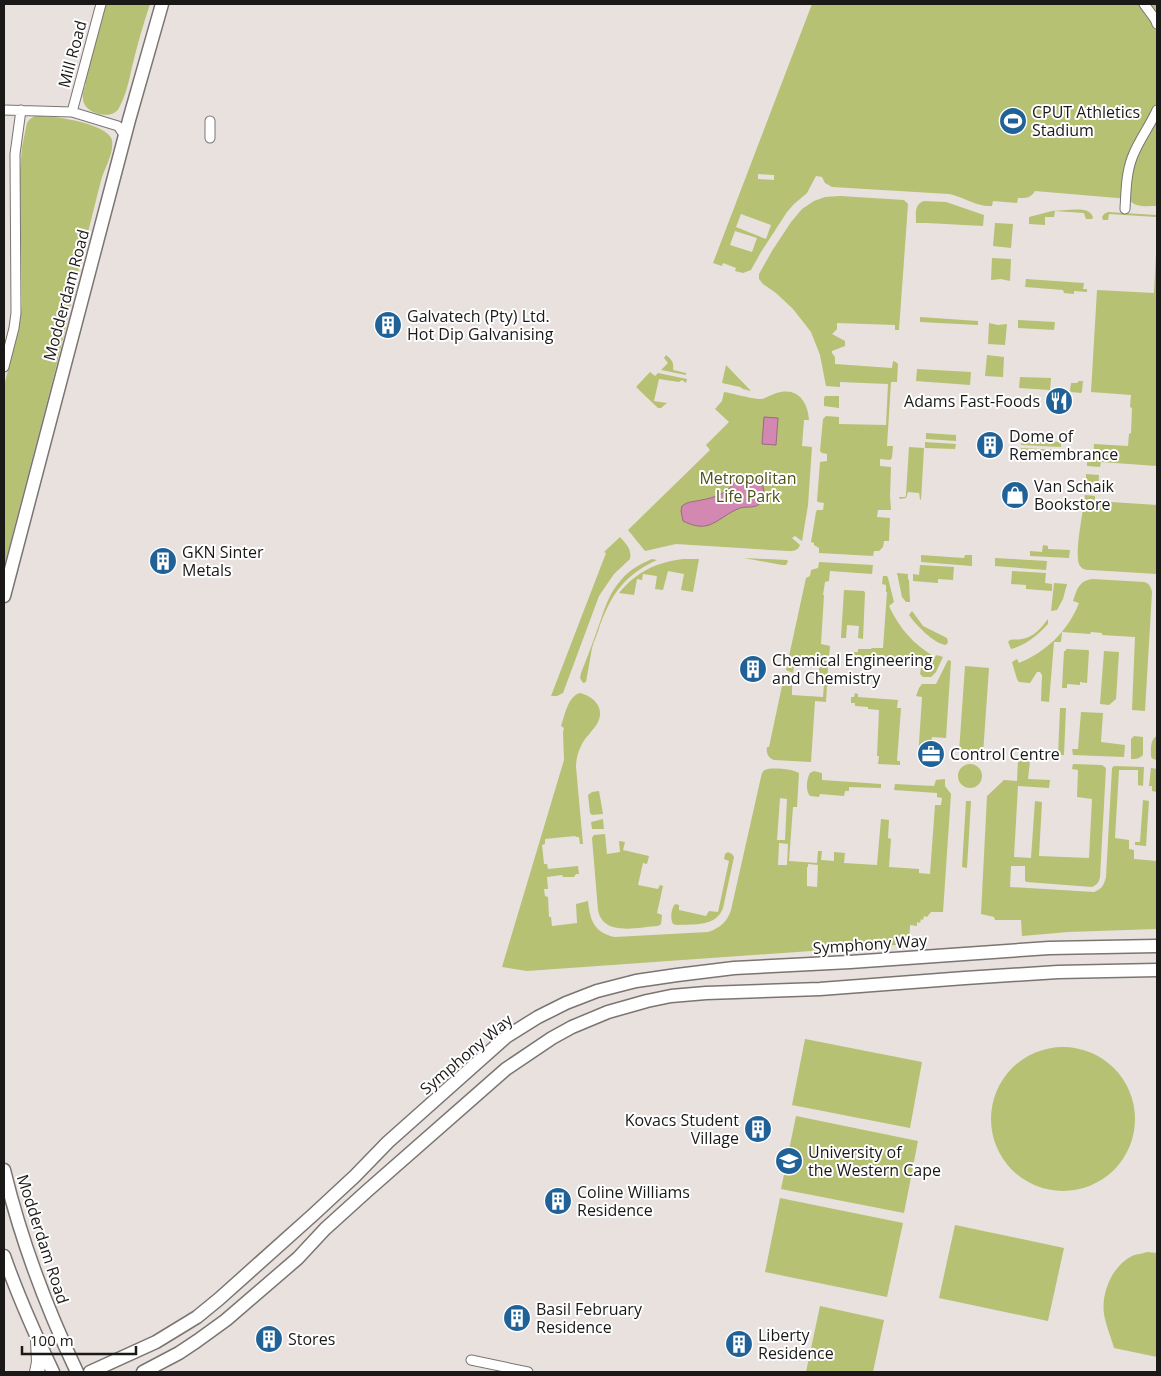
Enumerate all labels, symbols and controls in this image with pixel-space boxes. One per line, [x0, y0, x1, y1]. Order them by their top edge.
street label: Mill Road [52, 18, 92, 90]
place label: CPUT Athletics Stadium [1032, 101, 1140, 141]
sports icon: CPUT Athletics Stadium [998, 106, 1028, 136]
street label: Modderdam Road [38, 227, 94, 363]
place label: Galvatech (Pty) Ltd. Hot Dip Galvanising [407, 305, 554, 345]
building icon: Galvatech (Pty) Ltd. Hot Dip Galvanising [373, 310, 403, 340]
restaurant icon: Adams Fast-Foods [1044, 386, 1074, 416]
place label: Adams Fast-Foods [904, 390, 1040, 412]
place label: Dome of Remembrance [1009, 425, 1118, 465]
building icon: Dome of Remembrance [975, 430, 1005, 460]
park label: Metropolitan Life Park [699, 467, 797, 507]
place label: Van Schaik Bookstore [1034, 475, 1115, 515]
shop icon: Van Schaik Bookstore [1000, 480, 1030, 510]
place label: GKN Sinter Metals [182, 541, 264, 581]
building icon: GKN Sinter Metals [148, 546, 178, 576]
place label: Chemical Engineering and Chemistry [772, 649, 933, 689]
building icon: Chemical Engineering and Chemistry [738, 654, 768, 684]
office icon: Control Centre [916, 739, 946, 769]
place label: Control Centre [950, 743, 1060, 765]
street label: Symphony Way [812, 929, 929, 959]
street label: Symphony Way [415, 1008, 518, 1099]
place label: Kovacs Student Village [625, 1109, 739, 1149]
building icon: Kovacs Student Village [743, 1114, 773, 1144]
place label: University of the Western Cape [808, 1141, 941, 1181]
school or university icon: University of the Western Cape [774, 1146, 804, 1176]
street label: Modderdam Road [12, 1171, 74, 1307]
place label: Coline Williams Residence [577, 1181, 690, 1221]
building icon: Coline Williams Residence [543, 1186, 573, 1216]
place label: Basil February Residence [536, 1298, 643, 1338]
building icon: Basil February Residence [502, 1303, 532, 1333]
scale bar [22, 1324, 136, 1356]
building icon: Stores [254, 1324, 284, 1354]
place label: Liberty Residence [758, 1324, 834, 1364]
place label: Stores [288, 1328, 335, 1350]
building icon: Liberty Residence [724, 1329, 754, 1359]
text: 100 m [30, 1330, 74, 1350]

